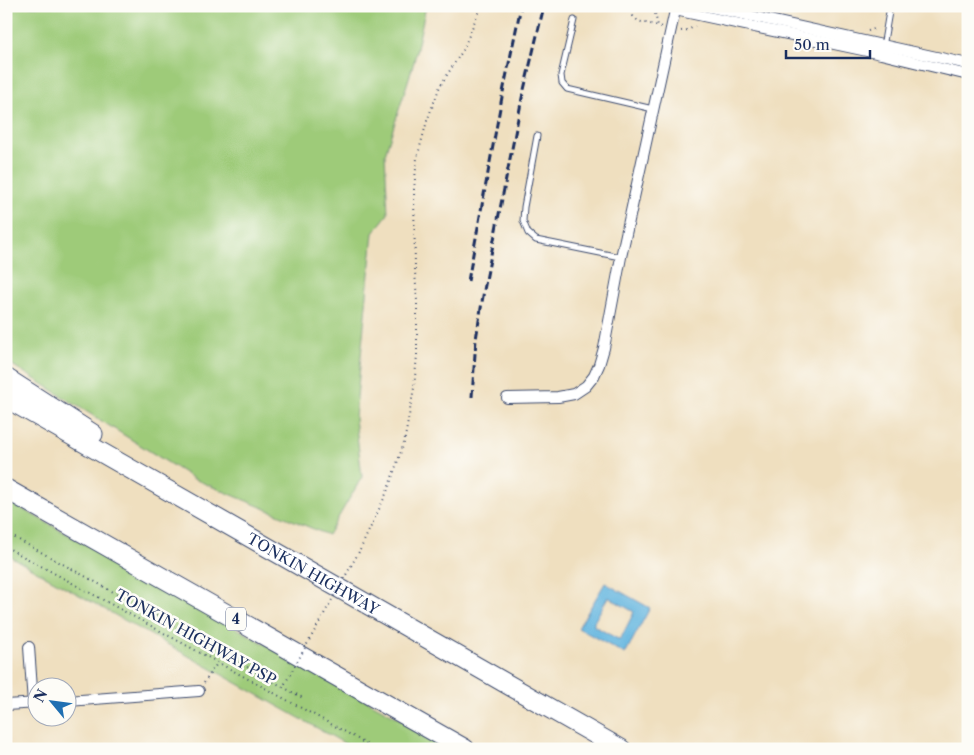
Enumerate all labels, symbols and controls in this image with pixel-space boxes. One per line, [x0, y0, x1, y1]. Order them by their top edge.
scale bar [786, 28, 870, 60]
text: 50 m [794, 35, 830, 54]
street label: TONKIN HIGHWAY [244, 528, 383, 619]
street label: TONKIN HIGHWAY PSP [112, 585, 280, 689]
road number: 4 [226, 608, 246, 630]
north arrow [28, 678, 78, 728]
text: N [30, 686, 51, 705]

